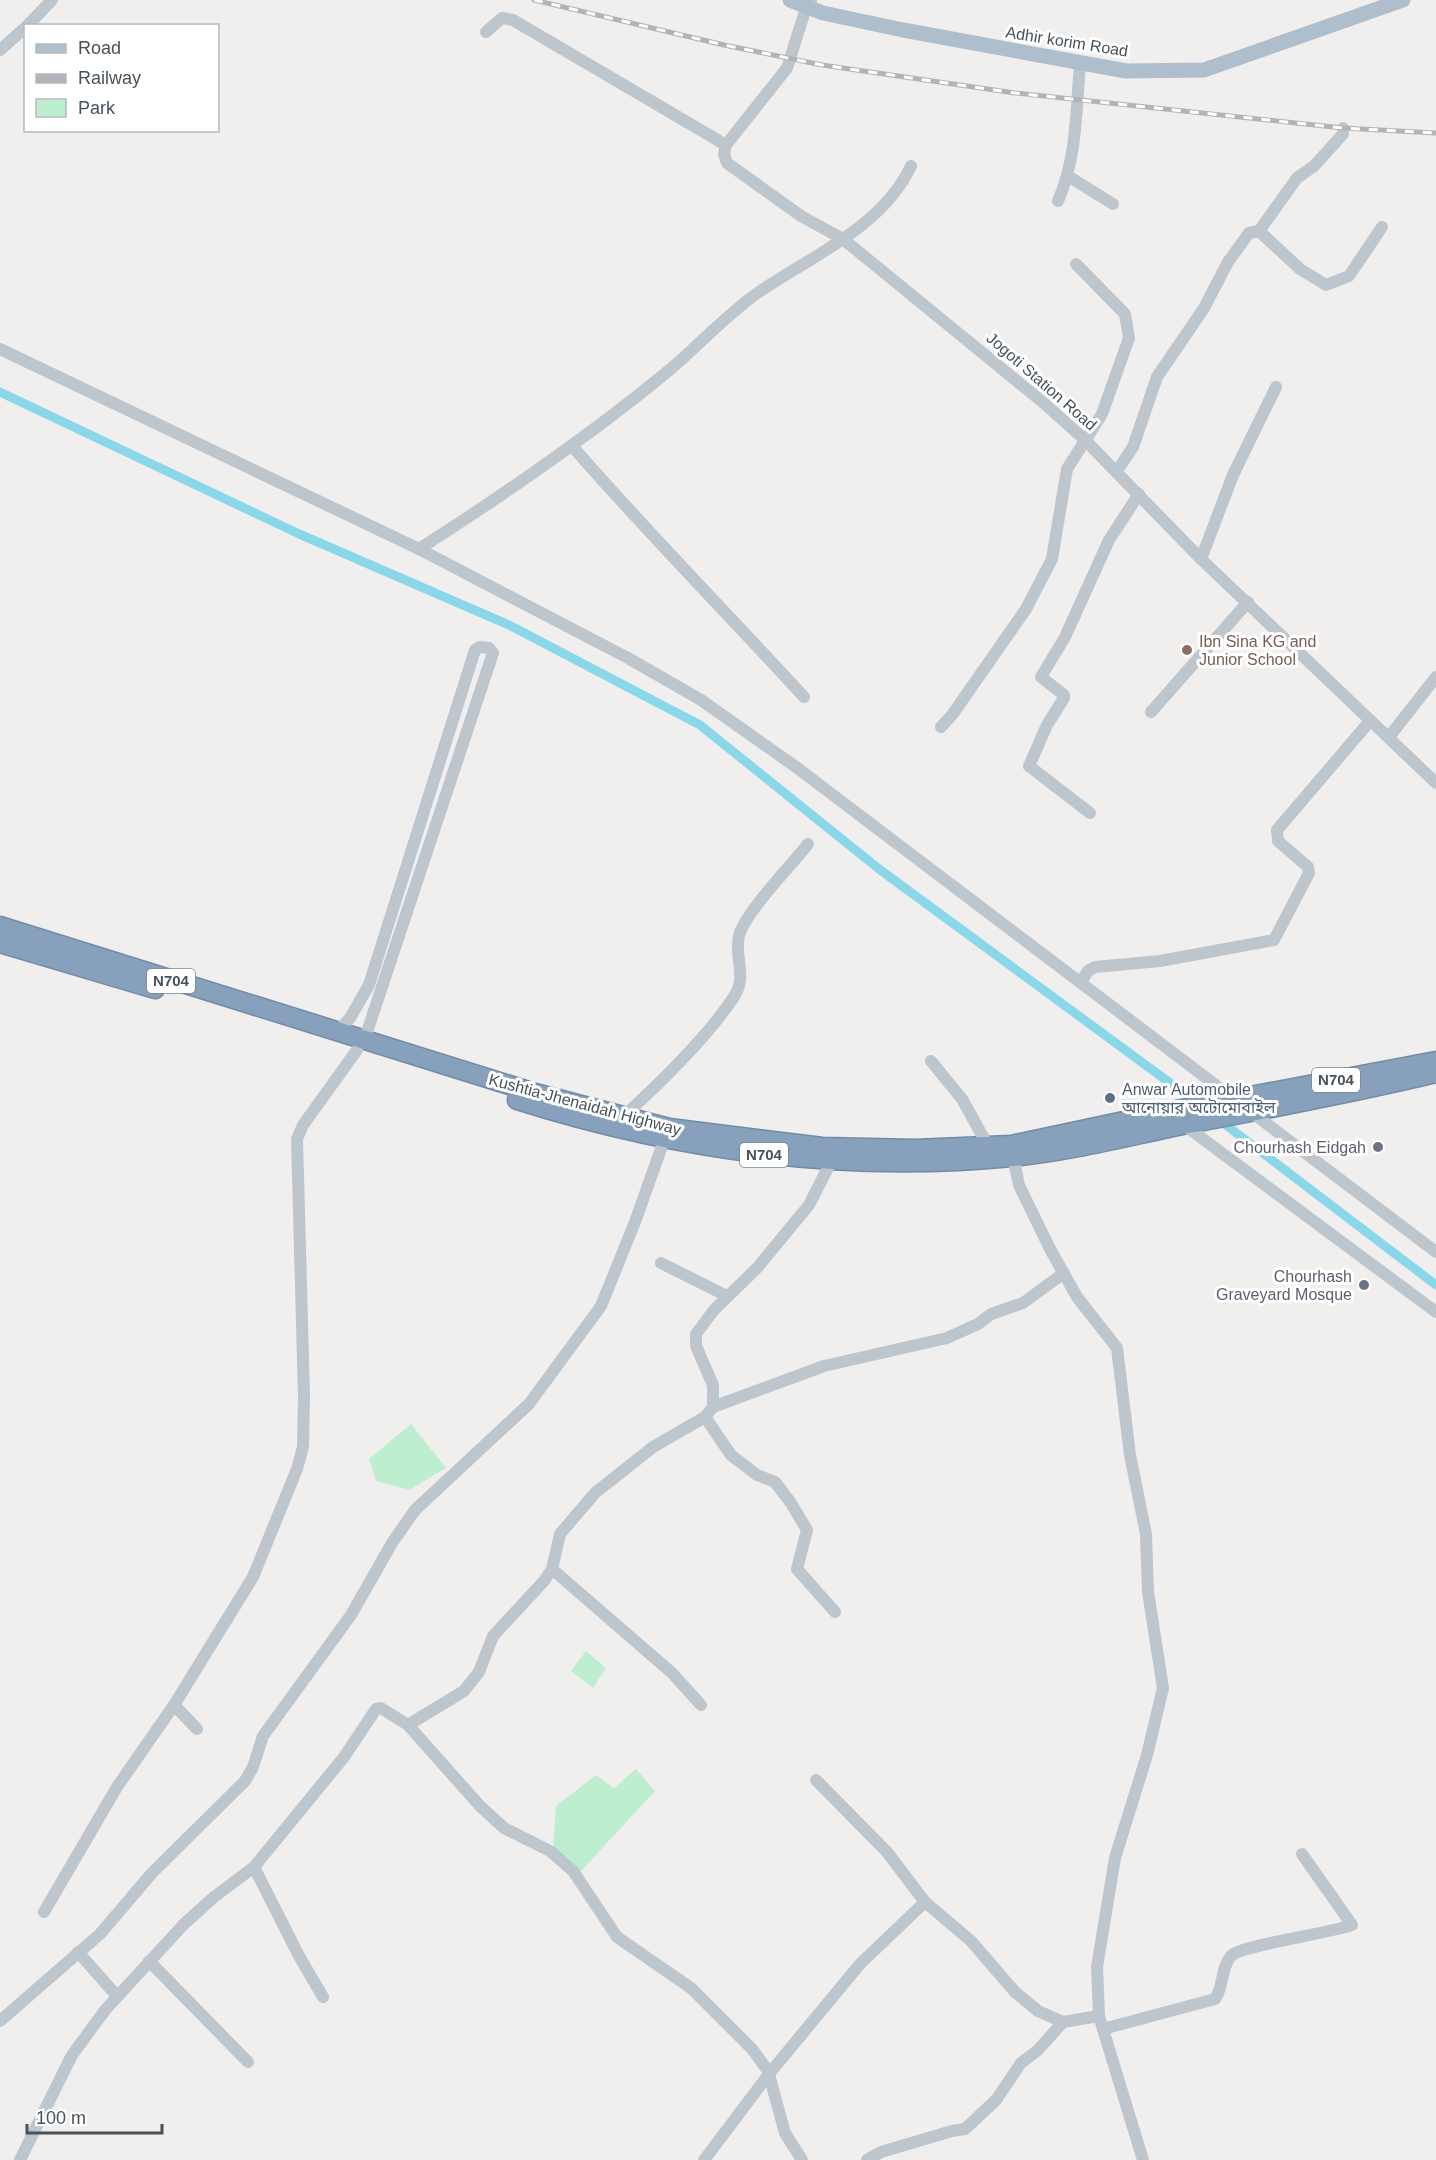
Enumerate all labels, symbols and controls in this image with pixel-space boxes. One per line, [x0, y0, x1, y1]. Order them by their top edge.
street label: Adhir korim Road [1005, 23, 1129, 60]
legend [24, 24, 219, 132]
text: Road [78, 38, 121, 58]
text: Railway [78, 68, 141, 88]
text: Park [78, 98, 116, 118]
street label: Jogoti Station Road [983, 329, 1100, 434]
place label: Ibn Sina KG and Junior School [1199, 633, 1316, 668]
marker: Ibn Sina KG and Junior School [1180, 643, 1194, 657]
road number: N704 [147, 969, 195, 993]
road number: N704 [1312, 1068, 1360, 1092]
street label: Kushtia-Jhenaidah Highway [487, 1071, 683, 1138]
place label: Anwar Automobile আনোয়ার অটোমোবাইল [1121, 1081, 1276, 1116]
marker: Anwar Automobile আনোয়ার অটোমোবাইল [1103, 1091, 1117, 1105]
place label: Chourhash Eidgah [1233, 1139, 1366, 1156]
marker: Chourhash Eidgah [1371, 1140, 1385, 1154]
road number: N704 [740, 1143, 788, 1167]
place label: Chourhash Graveyard Mosque [1216, 1268, 1352, 1303]
marker: Chourhash Graveyard Mosque [1357, 1278, 1371, 1292]
scale bar [27, 2097, 162, 2135]
text: 100 m [36, 2108, 86, 2128]

